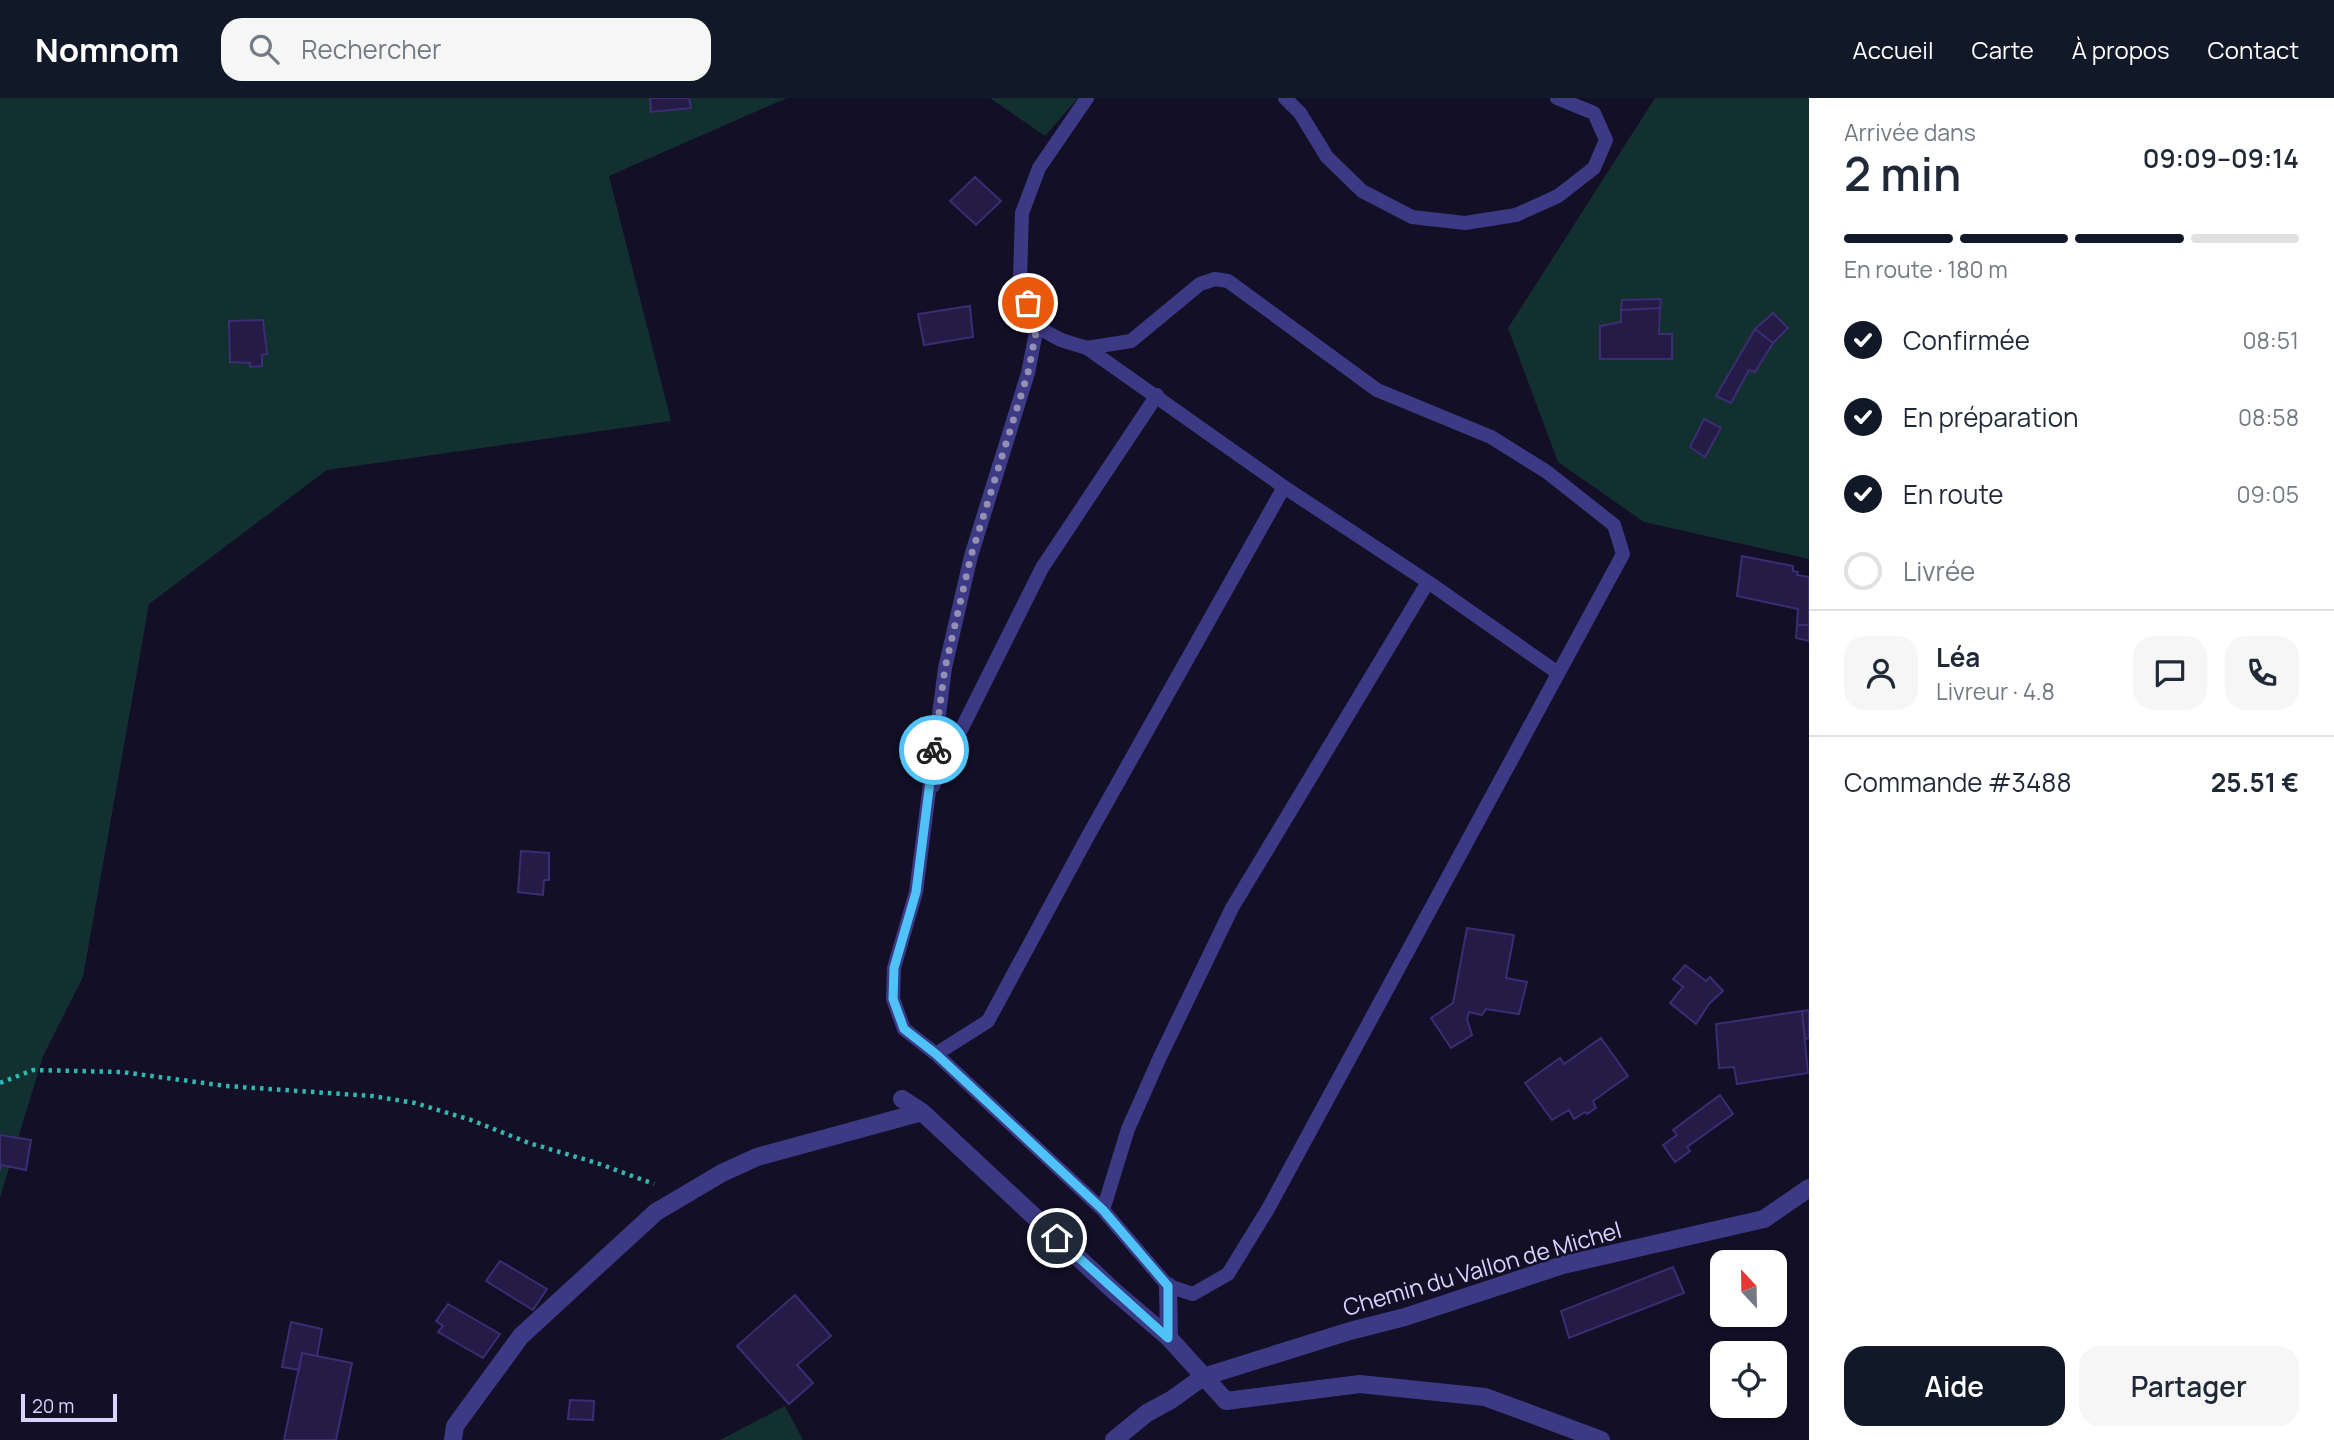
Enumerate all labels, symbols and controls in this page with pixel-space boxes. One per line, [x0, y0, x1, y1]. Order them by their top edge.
search box [221, 18, 711, 81]
text: Nomnom [35, 27, 179, 72]
icon: search [245, 30, 283, 68]
text: Rechercher [301, 31, 441, 67]
text: Accueil [1853, 33, 1933, 66]
text: Carte [1971, 33, 2034, 66]
text: À propos [2072, 33, 2170, 66]
text: Contact [2208, 33, 2299, 66]
text: Arrivée dans [1844, 116, 1976, 148]
text: 09:09–09:14 [2143, 140, 2299, 176]
text: 2 min [1844, 142, 1961, 205]
text: En route · 180 m [1844, 253, 2008, 285]
pin [998, 273, 1058, 333]
icon: bag [1009, 284, 1047, 322]
icon: check [1844, 321, 1882, 359]
text: Confirmée [1903, 322, 2030, 358]
text: 08:51 [2242, 324, 2299, 356]
icon: check [1844, 398, 1882, 436]
text: En préparation [1903, 399, 2078, 435]
text: 08:58 [2238, 401, 2299, 433]
icon: check [1844, 475, 1882, 513]
text: En route [1903, 476, 2004, 512]
text: 09:05 [2237, 478, 2299, 510]
text: Livrée [1903, 553, 1975, 589]
button: person [1844, 636, 1918, 710]
button: chat [2133, 636, 2207, 710]
button: phone [2225, 636, 2299, 710]
text: Léa [1936, 639, 1980, 675]
text: Livreur · 4.8 [1936, 675, 2055, 707]
courier [899, 715, 969, 785]
icon: bike [915, 731, 953, 769]
text: Commande #3488 [1844, 764, 2072, 800]
text: 25.51 € [2211, 764, 2299, 800]
pin [1027, 1208, 1087, 1268]
street label: Chemin du Vallon de Michel [1339, 1213, 1625, 1323]
icon: home [1038, 1219, 1076, 1257]
north arrow [1710, 1250, 1787, 1326]
map controls [1710, 1250, 1787, 1418]
button: locate [1710, 1341, 1787, 1418]
button: Aide [1844, 1346, 2065, 1426]
button: Partager [2079, 1346, 2299, 1426]
scale bar [21, 1391, 117, 1423]
text: 20 m [32, 1393, 74, 1419]

